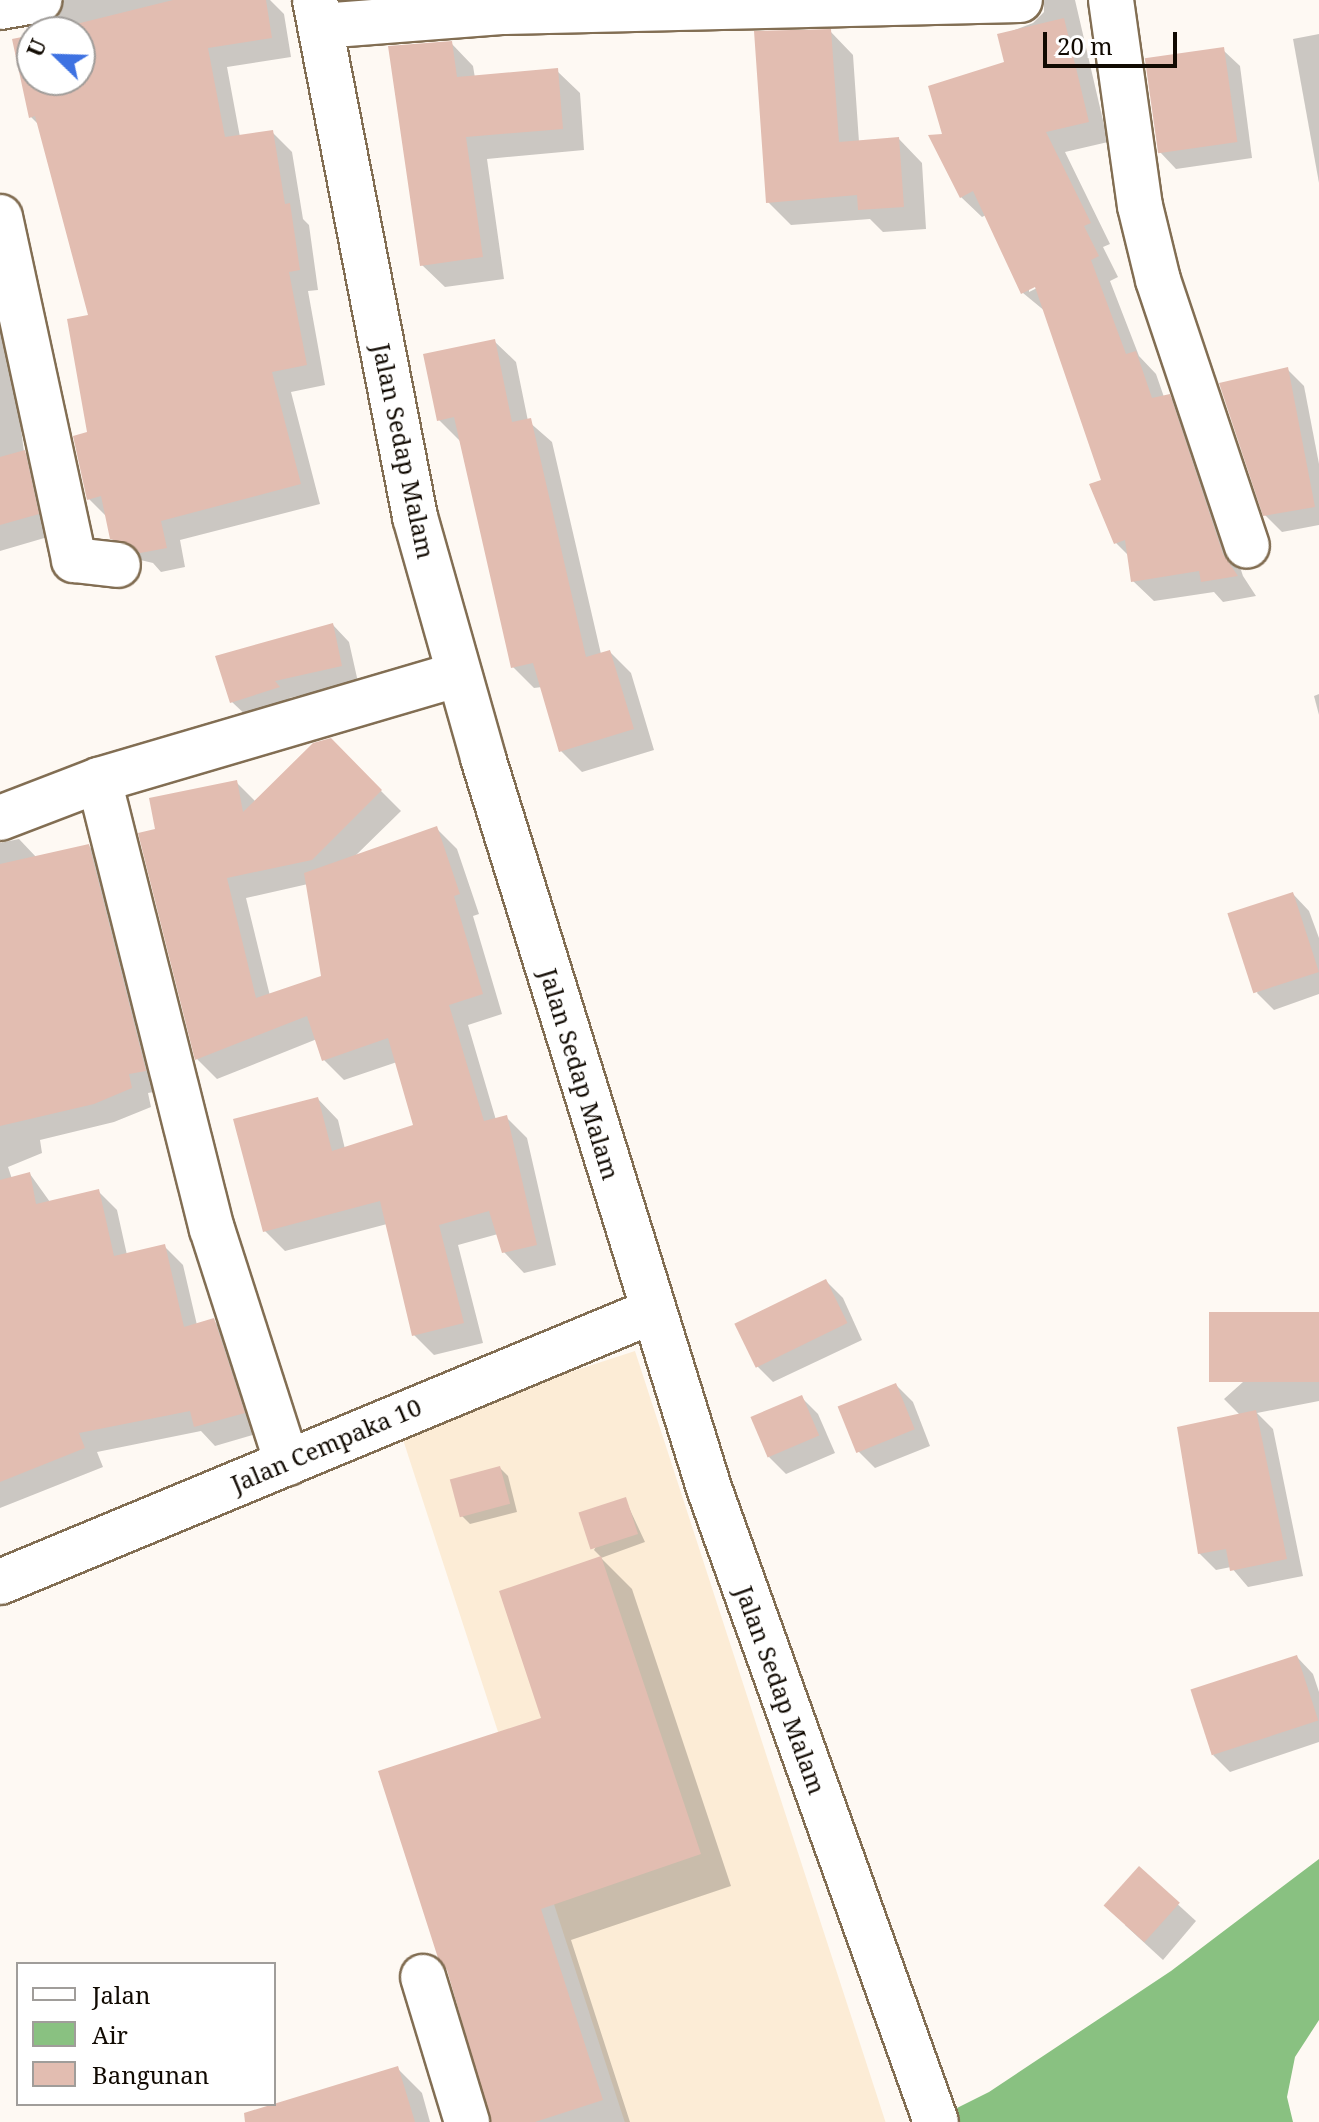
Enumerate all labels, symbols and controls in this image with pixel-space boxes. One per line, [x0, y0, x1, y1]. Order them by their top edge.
north arrow [16, 16, 96, 96]
scale bar [1047, 16, 1181, 66]
text: 20 m [1057, 29, 1113, 62]
text: U [19, 34, 53, 61]
street label: Jalan Sedap Malam [367, 341, 441, 561]
street label: Jalan Sedap Malam [534, 965, 626, 1183]
street label: Jalan Cempaka 10 [227, 1392, 425, 1498]
street label: Jalan Sedap Malam [730, 1582, 832, 1798]
legend [16, 1962, 276, 2106]
text: Jalan [92, 1978, 151, 2011]
text: Air [92, 2018, 128, 2051]
text: Bangunan [92, 2058, 209, 2091]

